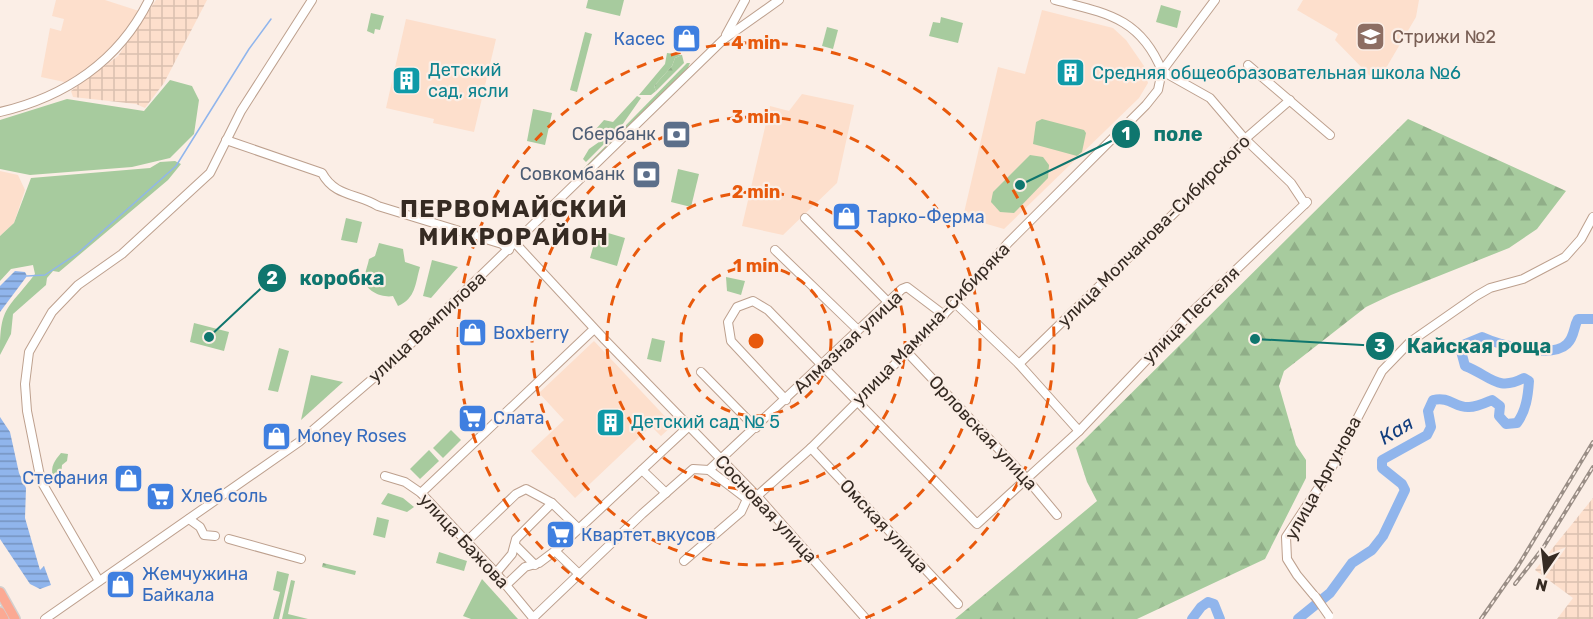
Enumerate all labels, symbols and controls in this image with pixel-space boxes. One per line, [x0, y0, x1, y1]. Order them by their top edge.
school or university icon: Стрижи №2 [1355, 21, 1387, 53]
shop icon: Касес [670, 23, 702, 55]
place label: Стрижи №2 [1392, 26, 1496, 48]
place label: Касес [614, 28, 665, 50]
text: 4 min [731, 32, 781, 54]
building icon: Средняя общеобразовательная школа №6 [1055, 57, 1087, 89]
place label: Детский сад, ясли [428, 59, 509, 102]
place label: Средняя общеобразовательная школа №6 [1092, 62, 1461, 84]
building icon: Детский сад, ясли [391, 64, 423, 96]
text: 3 min [732, 106, 780, 128]
callout: поле [1111, 115, 1215, 153]
bank icon: Сбербанк [661, 118, 693, 150]
text: поле [1153, 122, 1203, 146]
place label: Сбербанк [572, 123, 656, 145]
text: 1 [1122, 123, 1130, 145]
street label: улица Молчанова-Сибирского [1053, 130, 1255, 332]
bank icon: Совкомбанк [630, 158, 662, 190]
place label: Совкомбанк [520, 163, 625, 185]
text: 2 min [732, 181, 780, 203]
district label: ПЕРВОМАЙСКИЙ МИКРОРАЙОН [400, 195, 628, 251]
shop icon: Тарко-Ферма [830, 201, 862, 233]
place label: Тарко-Ферма [867, 206, 985, 228]
street label: улица Мамина-Сибиряка [847, 238, 1015, 410]
text: 1 min [733, 255, 779, 277]
callout: коробка [257, 259, 396, 297]
street label: улица Пестеля [1138, 262, 1244, 368]
text: коробка [300, 266, 384, 290]
text: 2 [266, 267, 278, 289]
street label: улица Вампилова [364, 267, 490, 387]
street label: Алмазная улица [789, 286, 907, 398]
shop icon: Boxberry [456, 317, 488, 349]
place label: Boxberry [493, 322, 569, 344]
callout: Кайская роща [1365, 327, 1564, 365]
centre of rings [746, 331, 766, 351]
text: Кайская роща [1407, 334, 1551, 358]
text: 3 [1374, 335, 1386, 357]
street label: Орловская улица [924, 371, 1042, 495]
supermarket icon: Слата [456, 402, 488, 434]
building icon: Детский сад № 5 [594, 406, 626, 438]
place label: Слата [493, 407, 545, 429]
water label: Кая [1375, 410, 1418, 449]
place label: Детский сад № 5 [631, 411, 780, 433]
street label: улица Аргунова [1280, 412, 1366, 544]
shop icon: Money Roses [260, 420, 292, 452]
place label: Money Roses [297, 425, 407, 447]
street label: Сосновая улица [710, 450, 822, 568]
shop icon: Стефания [113, 462, 145, 494]
place label: Стефания [22, 467, 108, 489]
street label: Омская улица [835, 475, 933, 577]
supermarket icon: Хлеб соль [144, 480, 176, 512]
place label: Хлеб соль [181, 485, 267, 507]
street label: улица Бажова [414, 489, 514, 593]
supermarket icon: Квартет вкусов [544, 519, 576, 551]
place label: Квартет вкусов [581, 524, 716, 546]
north arrow [1515, 541, 1575, 601]
place label: Жемчужина Байкала [142, 563, 248, 606]
shop icon: Жемчужина Байкала [105, 568, 137, 600]
text: N [1534, 574, 1549, 596]

